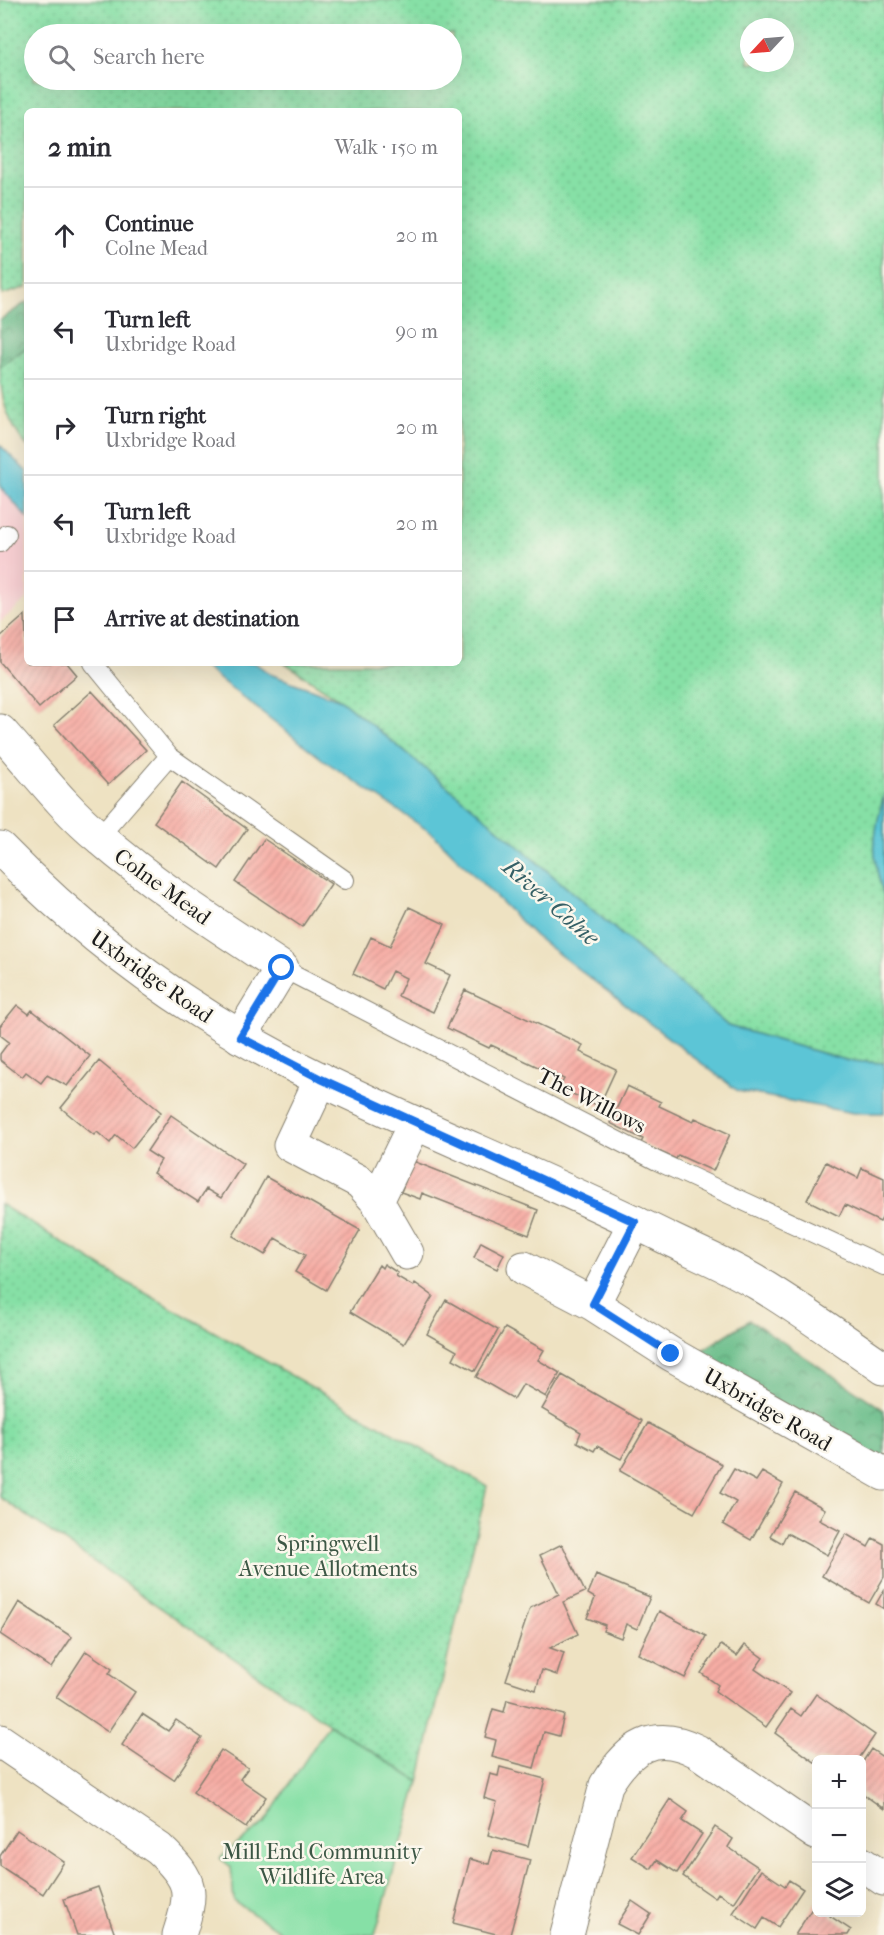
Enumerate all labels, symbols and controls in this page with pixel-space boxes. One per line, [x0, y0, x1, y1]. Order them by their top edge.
north arrow [740, 18, 794, 72]
search box [24, 24, 462, 90]
icon: search [45, 41, 78, 74]
text: Search here [93, 44, 205, 70]
text: 2 min [48, 132, 111, 163]
text: Walk · 150 m [334, 136, 438, 159]
text: Continue [105, 211, 194, 237]
icon: ahead [48, 219, 81, 252]
text: 20 m [396, 224, 438, 247]
text: Colne Mead [105, 237, 208, 260]
text: Turn left [105, 307, 191, 333]
icon: left [48, 315, 81, 348]
text: 90 m [396, 320, 438, 343]
text: Uxbridge Road [105, 333, 236, 356]
text: Turn right [105, 403, 206, 429]
icon: right [48, 411, 81, 444]
text: 20 m [396, 416, 438, 439]
text: Uxbridge Road [105, 429, 236, 452]
text: Turn left [105, 499, 191, 525]
icon: left [48, 507, 81, 540]
text: 20 m [396, 512, 438, 535]
text: Uxbridge Road [105, 525, 236, 548]
icon: arrive [48, 603, 81, 636]
text: Arrive at destination [105, 606, 299, 632]
street label: Colne Mead [109, 843, 217, 931]
water label: River Colne [496, 851, 606, 952]
street label: Uxbridge Road [85, 925, 219, 1029]
route start [268, 954, 294, 980]
street label: The Willows [533, 1062, 650, 1139]
route end [657, 1340, 683, 1366]
street label: Uxbridge Road [699, 1363, 837, 1458]
park label: Springwell Avenue Allotments [238, 1531, 417, 1582]
map controls [812, 1755, 866, 1917]
button: + [812, 1755, 866, 1809]
button: − [812, 1809, 866, 1863]
park label: Mill End Community Wildlife Area [222, 1839, 423, 1890]
button: layers [812, 1863, 866, 1917]

